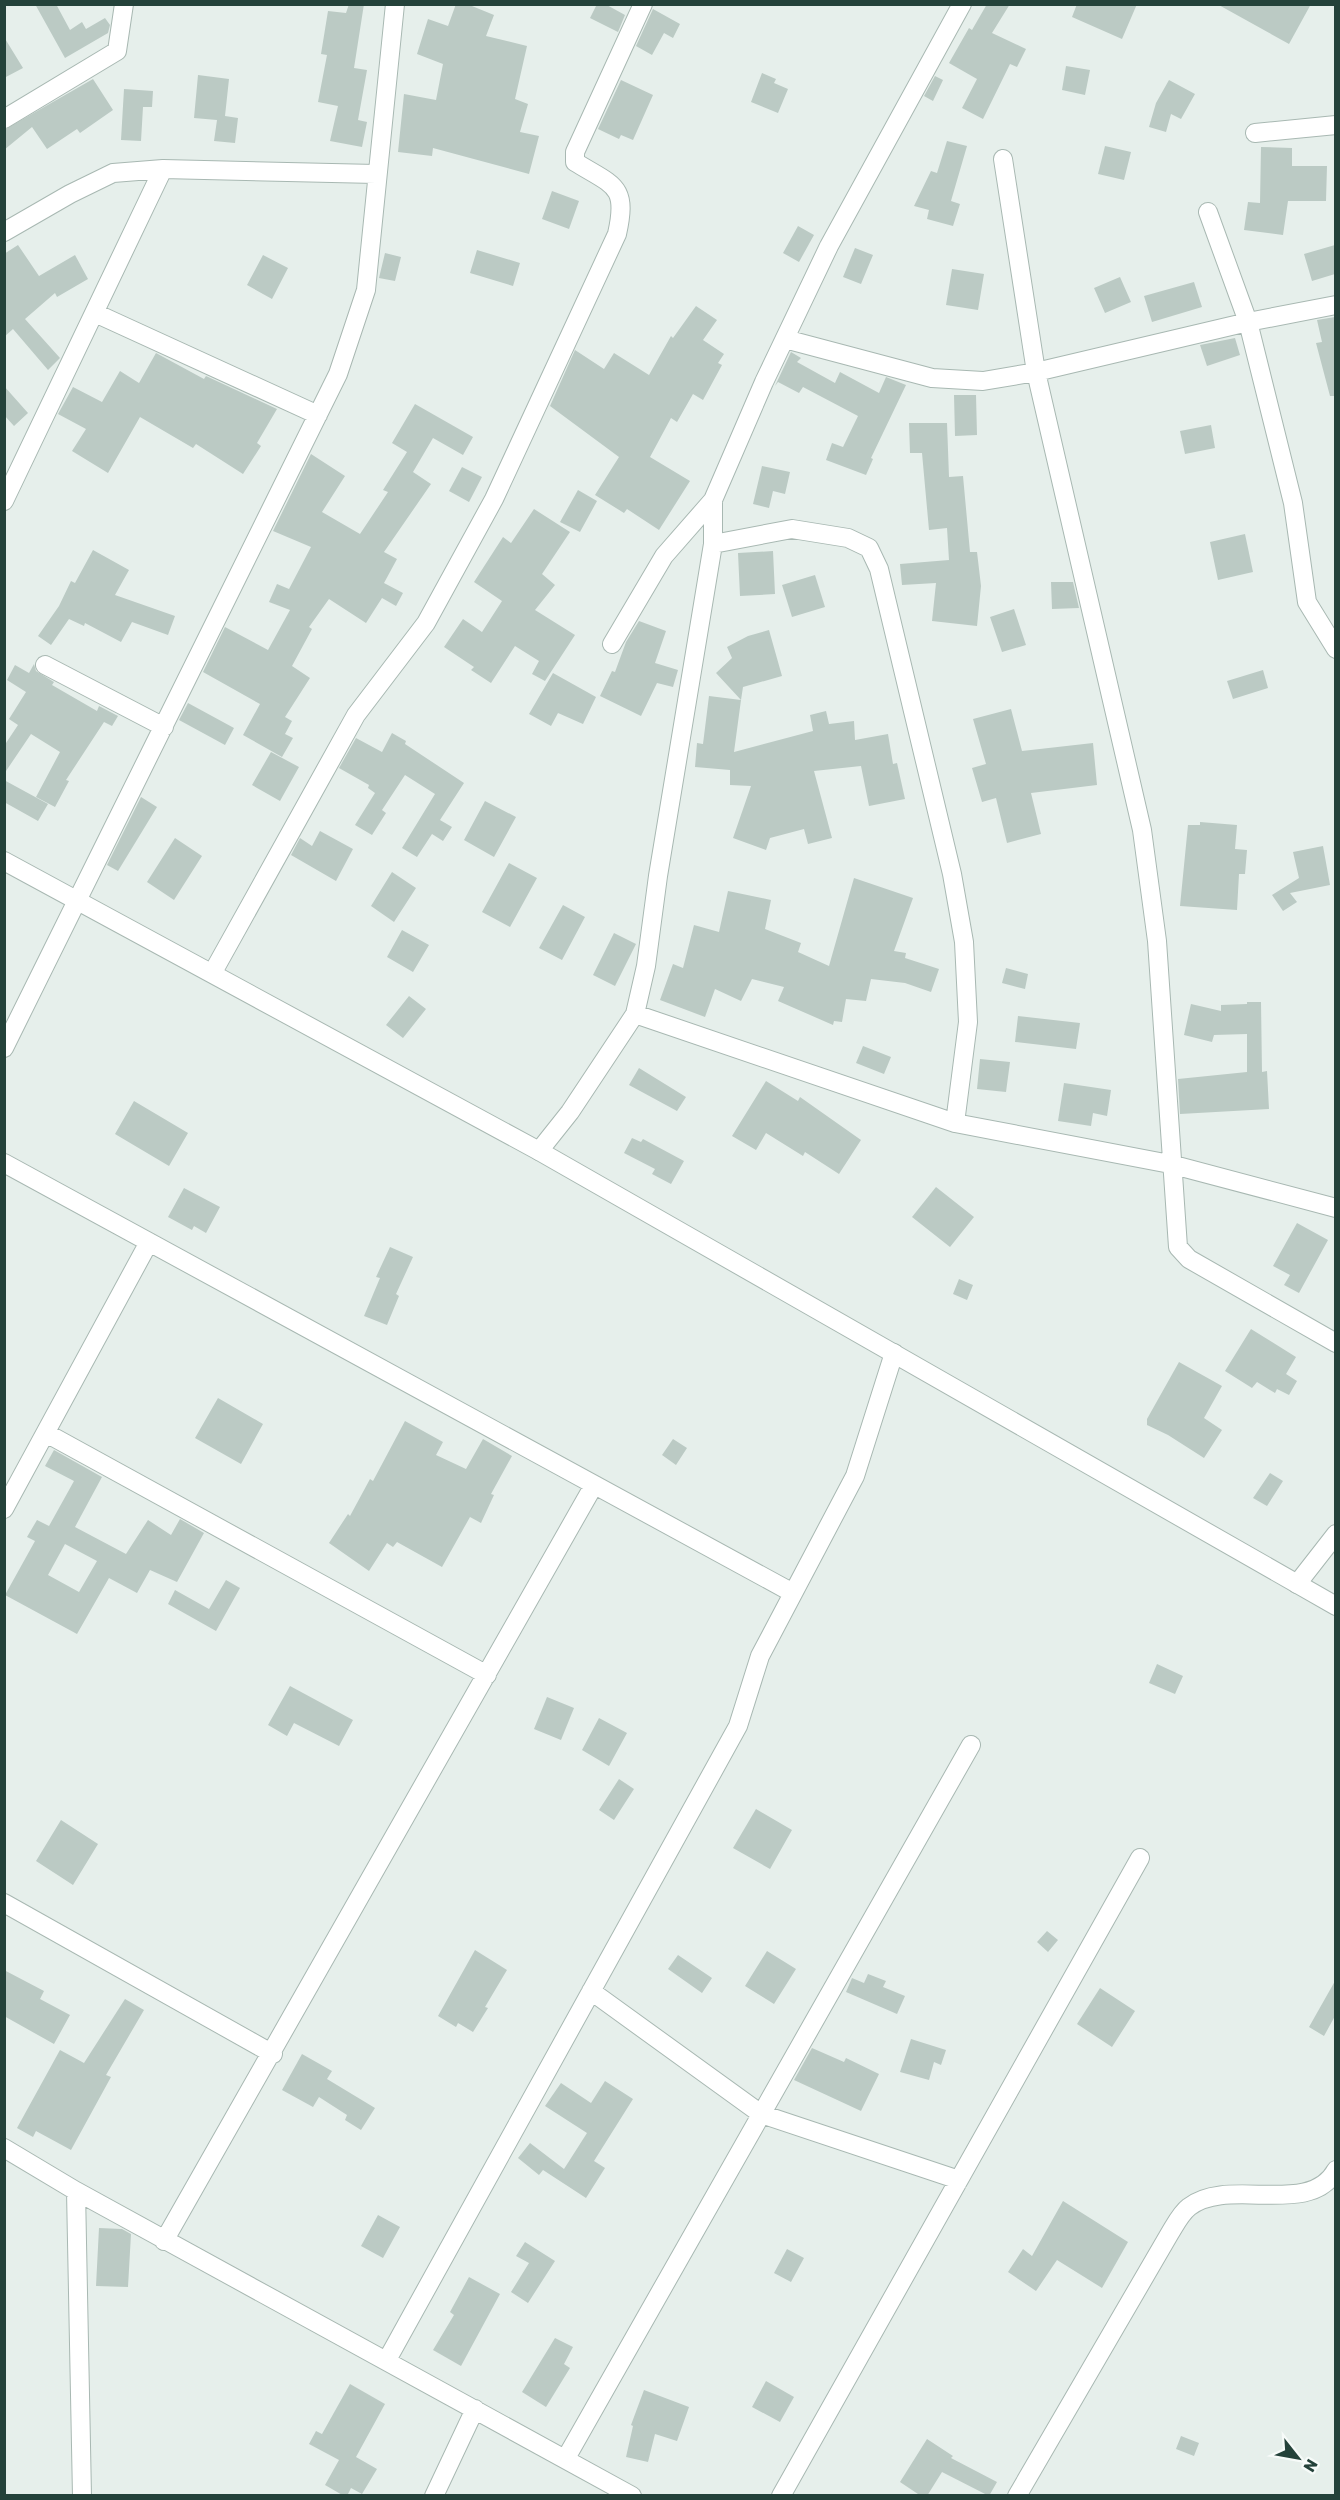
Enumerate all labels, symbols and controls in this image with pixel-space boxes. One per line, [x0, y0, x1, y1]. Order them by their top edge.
north arrow [1268, 2428, 1328, 2488]
text: N [1299, 2456, 1322, 2475]

